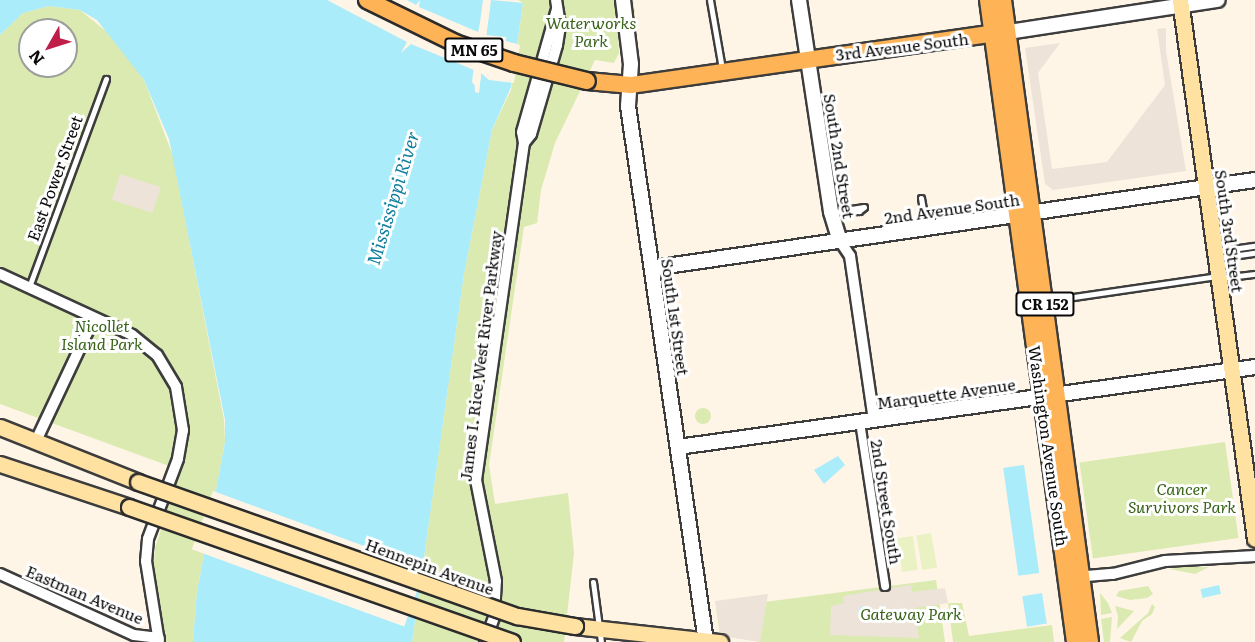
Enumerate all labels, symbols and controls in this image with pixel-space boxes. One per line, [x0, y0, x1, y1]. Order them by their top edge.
park label: Waterworks Park [546, 12, 636, 50]
north arrow [18, 18, 78, 78]
street label: 3rd Avenue South [834, 28, 970, 64]
road number: MN 65 [444, 38, 504, 62]
text: N [22, 45, 49, 71]
street label: South 2nd Street [821, 92, 859, 220]
street label: East Power Street [22, 112, 86, 244]
water label: Mississippi River [362, 129, 424, 267]
street label: South 3rd Street [1212, 168, 1248, 294]
street label: 2nd Avenue South [883, 189, 1021, 227]
street label: James I. Rice West River Parkway [455, 229, 505, 483]
street label: South 1st Street [658, 257, 694, 377]
road number: CR 152 [1015, 292, 1075, 316]
park label: Nicollet Island Park [61, 315, 143, 353]
street label: Washington Avenue South [1025, 344, 1073, 548]
street label: Marquette Avenue [875, 374, 1017, 412]
street label: 2nd Street South [868, 438, 906, 566]
park label: Cancer Survivors Park [1128, 478, 1236, 516]
street label: Hennepin Avenue [363, 534, 497, 598]
street label: Eastman Avenue [23, 561, 147, 627]
park label: Gateway Park [860, 603, 962, 623]

